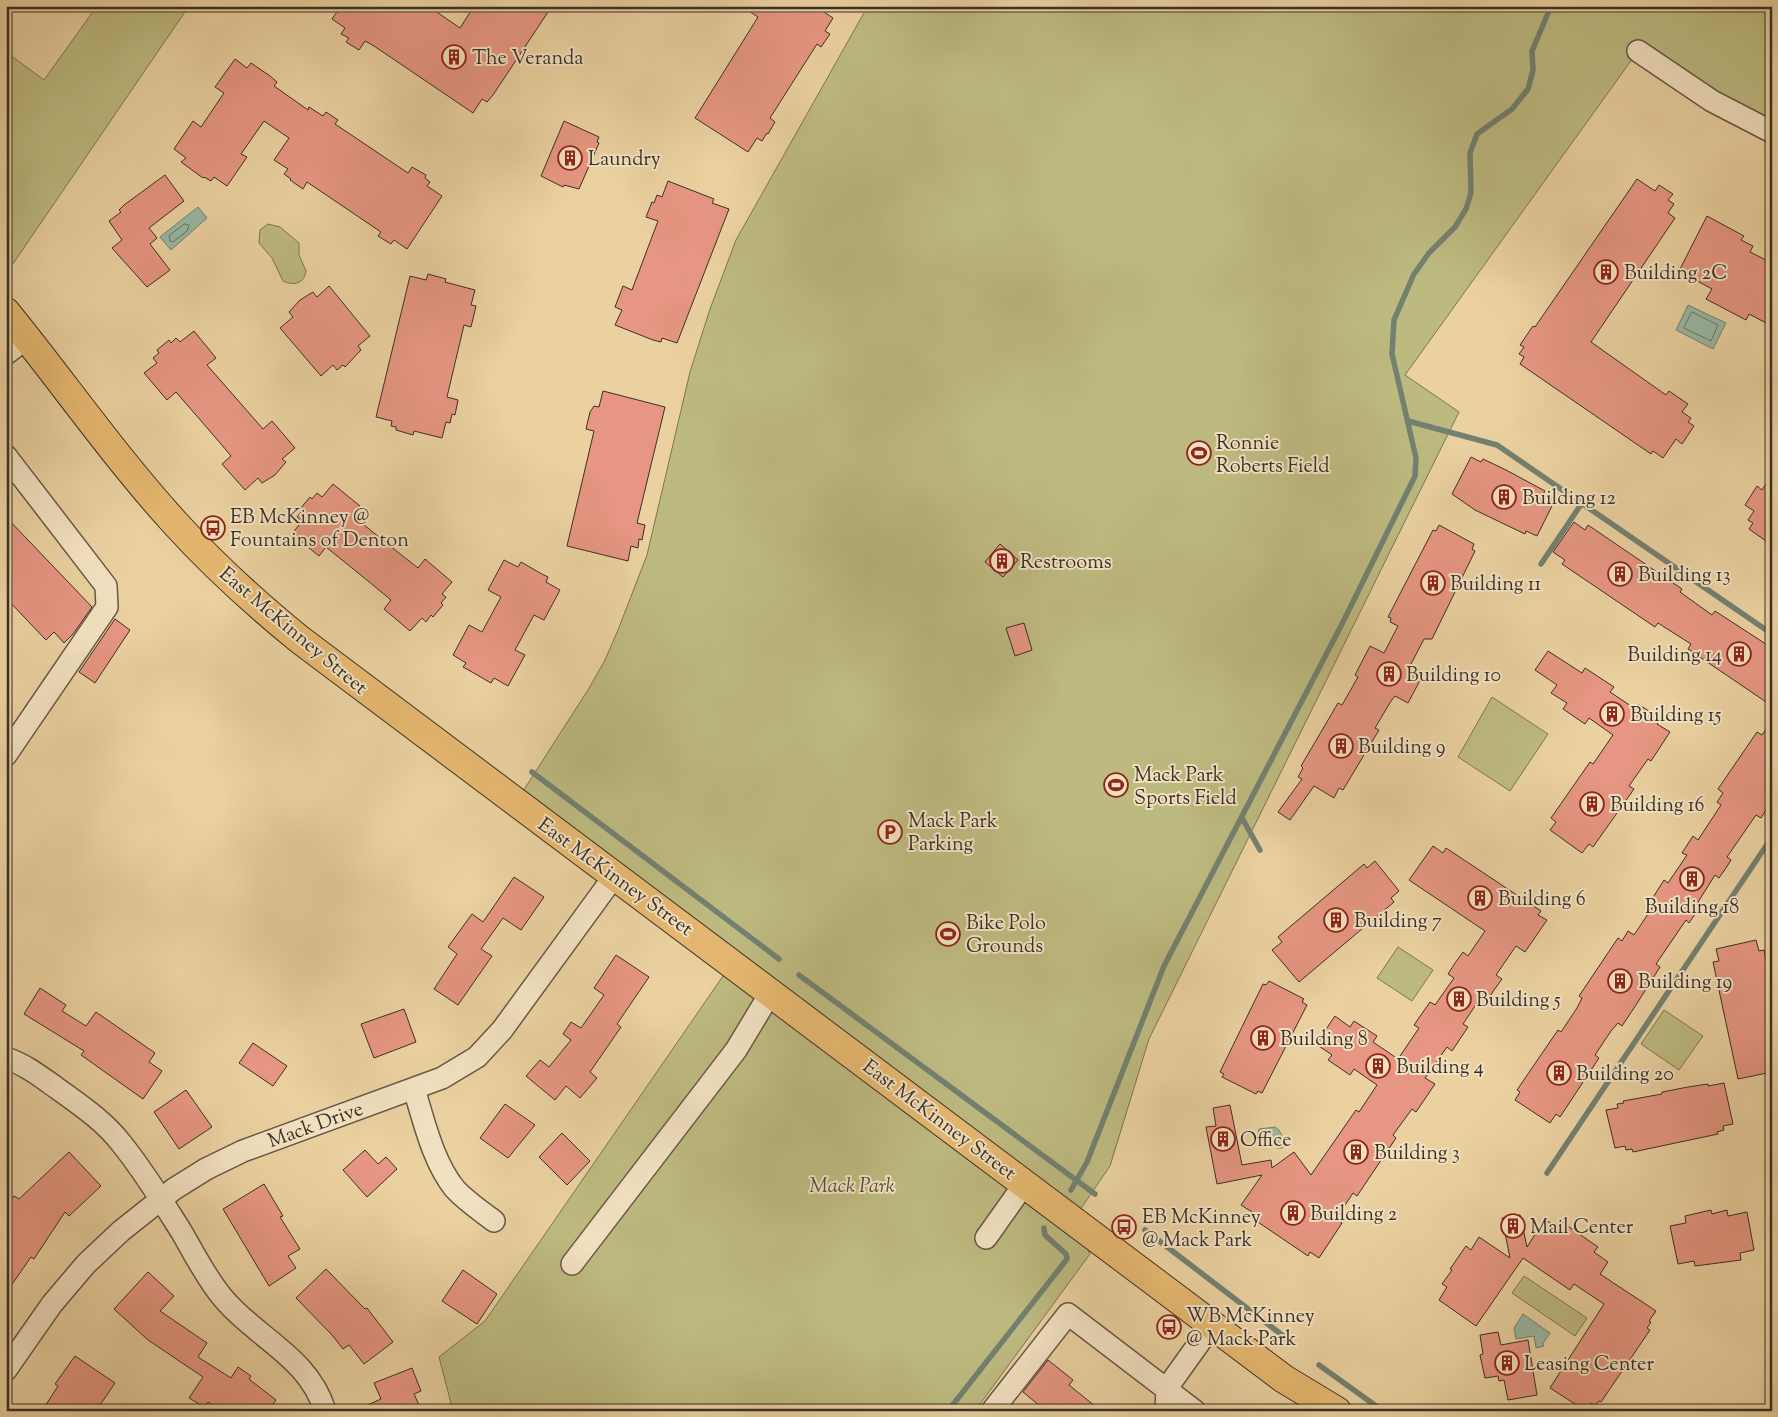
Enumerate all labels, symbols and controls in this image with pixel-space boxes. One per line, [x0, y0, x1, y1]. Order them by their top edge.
building icon: The Veranda [441, 44, 467, 70]
place label: The Veranda [472, 45, 584, 74]
building icon: Laundry [557, 145, 583, 171]
place label: Laundry [588, 146, 661, 175]
building icon: Building 2C [1593, 259, 1619, 285]
place label: Building 2C [1624, 260, 1727, 289]
place label: Ronnie Roberts Field [1216, 430, 1330, 482]
sports icon: Ronnie Roberts Field [1186, 440, 1212, 466]
building icon: Building 12 [1491, 484, 1517, 510]
place label: Building 12 [1522, 485, 1616, 514]
place label: EB McKinney @ Fountains of Denton [230, 504, 409, 556]
bus stop icon: EB McKinney @ Fountains of Denton [200, 515, 226, 541]
building icon: Restrooms [989, 548, 1015, 574]
place label: Restrooms [1020, 549, 1112, 578]
street label: East McKinney Street [212, 561, 373, 703]
building icon: Building 13 [1607, 561, 1633, 587]
place label: Building 13 [1638, 562, 1731, 591]
building icon: Building 11 [1420, 570, 1446, 596]
place label: Building 11 [1450, 571, 1542, 600]
building icon: Building 14 [1726, 641, 1752, 667]
place label: Building 14 [1627, 642, 1722, 671]
building icon: Building 10 [1376, 661, 1402, 687]
place label: Building 10 [1406, 662, 1501, 691]
building icon: Building 15 [1599, 701, 1625, 727]
place label: Building 15 [1630, 702, 1722, 731]
building icon: Building 9 [1328, 733, 1354, 759]
place label: Building 9 [1358, 734, 1446, 763]
place label: Mack Park Sports Field [1134, 762, 1237, 814]
sports icon: Mack Park Sports Field [1103, 772, 1129, 798]
building icon: Building 16 [1579, 791, 1605, 817]
place label: Building 16 [1610, 792, 1705, 821]
place label: Mack Park Parking [908, 808, 998, 860]
street label: East McKinney Street [531, 812, 698, 944]
parking icon: Mack Park Parking [877, 819, 903, 845]
building icon: Building 18 [1679, 866, 1705, 892]
building icon: Building 6 [1467, 885, 1493, 911]
place label: Building 6 [1498, 886, 1586, 915]
place label: Building 18 [1645, 894, 1739, 923]
building icon: Building 7 [1323, 907, 1349, 933]
place label: Building 7 [1354, 908, 1442, 937]
place label: Bike Polo Grounds [966, 910, 1046, 962]
sports icon: Bike Polo Grounds [935, 921, 961, 947]
building icon: Building 19 [1607, 968, 1633, 994]
place label: Building 19 [1638, 969, 1732, 998]
building icon: Building 5 [1446, 986, 1472, 1012]
place label: Building 5 [1476, 987, 1561, 1016]
building icon: Building 8 [1250, 1025, 1276, 1051]
place label: Building 8 [1280, 1026, 1368, 1055]
street label: East McKinney Street [856, 1053, 1022, 1189]
building icon: Building 4 [1365, 1053, 1391, 1079]
place label: Building 4 [1396, 1054, 1484, 1083]
building icon: Building 20 [1546, 1060, 1572, 1086]
place label: Building 20 [1576, 1061, 1674, 1090]
street label: Mack Drive [264, 1096, 368, 1157]
building icon: Office [1210, 1126, 1236, 1152]
place label: Office [1240, 1127, 1292, 1156]
building icon: Building 3 [1343, 1139, 1369, 1165]
place label: Building 3 [1374, 1140, 1460, 1169]
park label: Mack Park [809, 1173, 895, 1202]
building icon: Building 2 [1280, 1200, 1306, 1226]
place label: Building 2 [1310, 1201, 1397, 1230]
place label: EB McKinney @ Mack Park [1142, 1204, 1261, 1256]
building icon: Mail Center [1500, 1213, 1526, 1239]
bus stop icon: EB McKinney @ Mack Park [1111, 1214, 1137, 1240]
place label: Mail Center [1530, 1214, 1634, 1243]
place label: WB McKinney @ Mack Park [1186, 1303, 1315, 1355]
bus stop icon: WB McKinney @ Mack Park [1156, 1314, 1182, 1340]
building icon: Leasing Center [1494, 1350, 1520, 1376]
place label: Leasing Center [1524, 1351, 1654, 1380]

